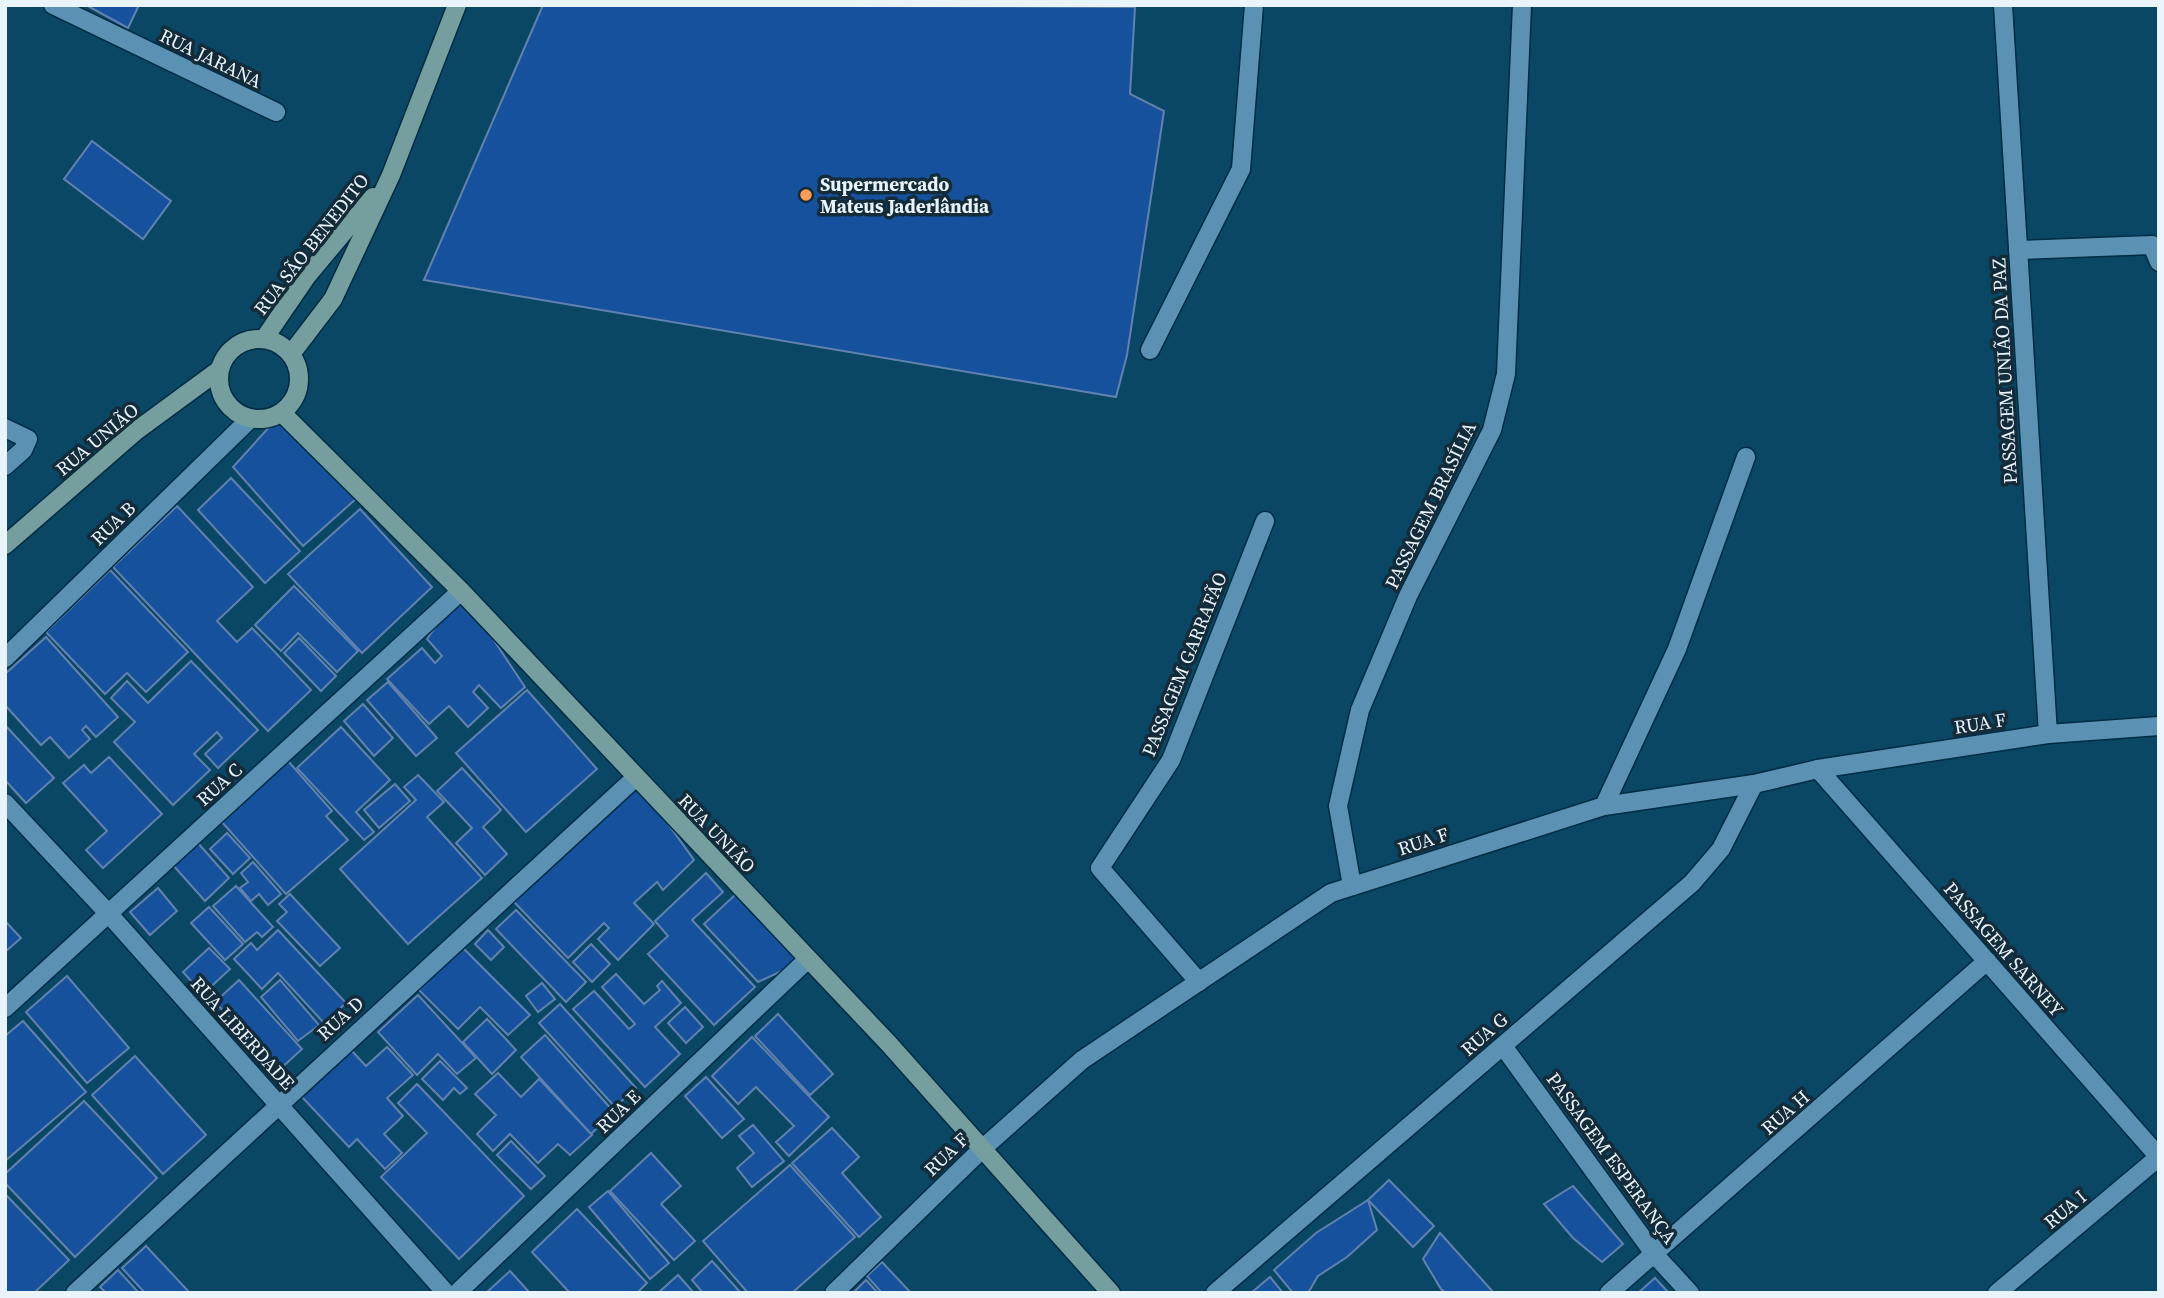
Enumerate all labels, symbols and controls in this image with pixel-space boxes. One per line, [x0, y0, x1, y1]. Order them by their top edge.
street label: RUA JARANA [156, 22, 267, 94]
street label: RUA SÃO BENEDITO [247, 168, 375, 320]
place label: Supermercado Mateus Jaderlândia [820, 171, 990, 219]
marker: Supermercado Mateus Jaderlândia [798, 187, 814, 203]
street label: PASSAGEM UNIÃO DA PAZ [1985, 257, 2023, 484]
street label: RUA UNIÃO [50, 397, 144, 481]
street label: PASSAGEM BRASÍLIA [1378, 417, 1482, 593]
street label: RUA B [85, 495, 141, 551]
street label: PASSAGEM GARRAFÃO [1135, 568, 1233, 760]
street label: RUA F [1952, 706, 2008, 740]
street label: RUA C [191, 757, 247, 811]
street label: RUA UNIÃO [673, 788, 761, 878]
street label: RUA F [1394, 821, 1452, 861]
street label: PASSAGEM SARNEY [1938, 876, 2070, 1022]
street label: RUA LIBERDADE [185, 971, 301, 1095]
street label: RUA D [311, 990, 369, 1046]
street label: RUA G [1455, 1006, 1513, 1062]
street label: PASSAGEM ESPERANÇA [1541, 1067, 1683, 1249]
street label: RUA E [590, 1083, 646, 1139]
street label: RUA H [1755, 1084, 1815, 1140]
street label: RUA F [918, 1127, 974, 1181]
street label: RUA I [2038, 1184, 2092, 1234]

